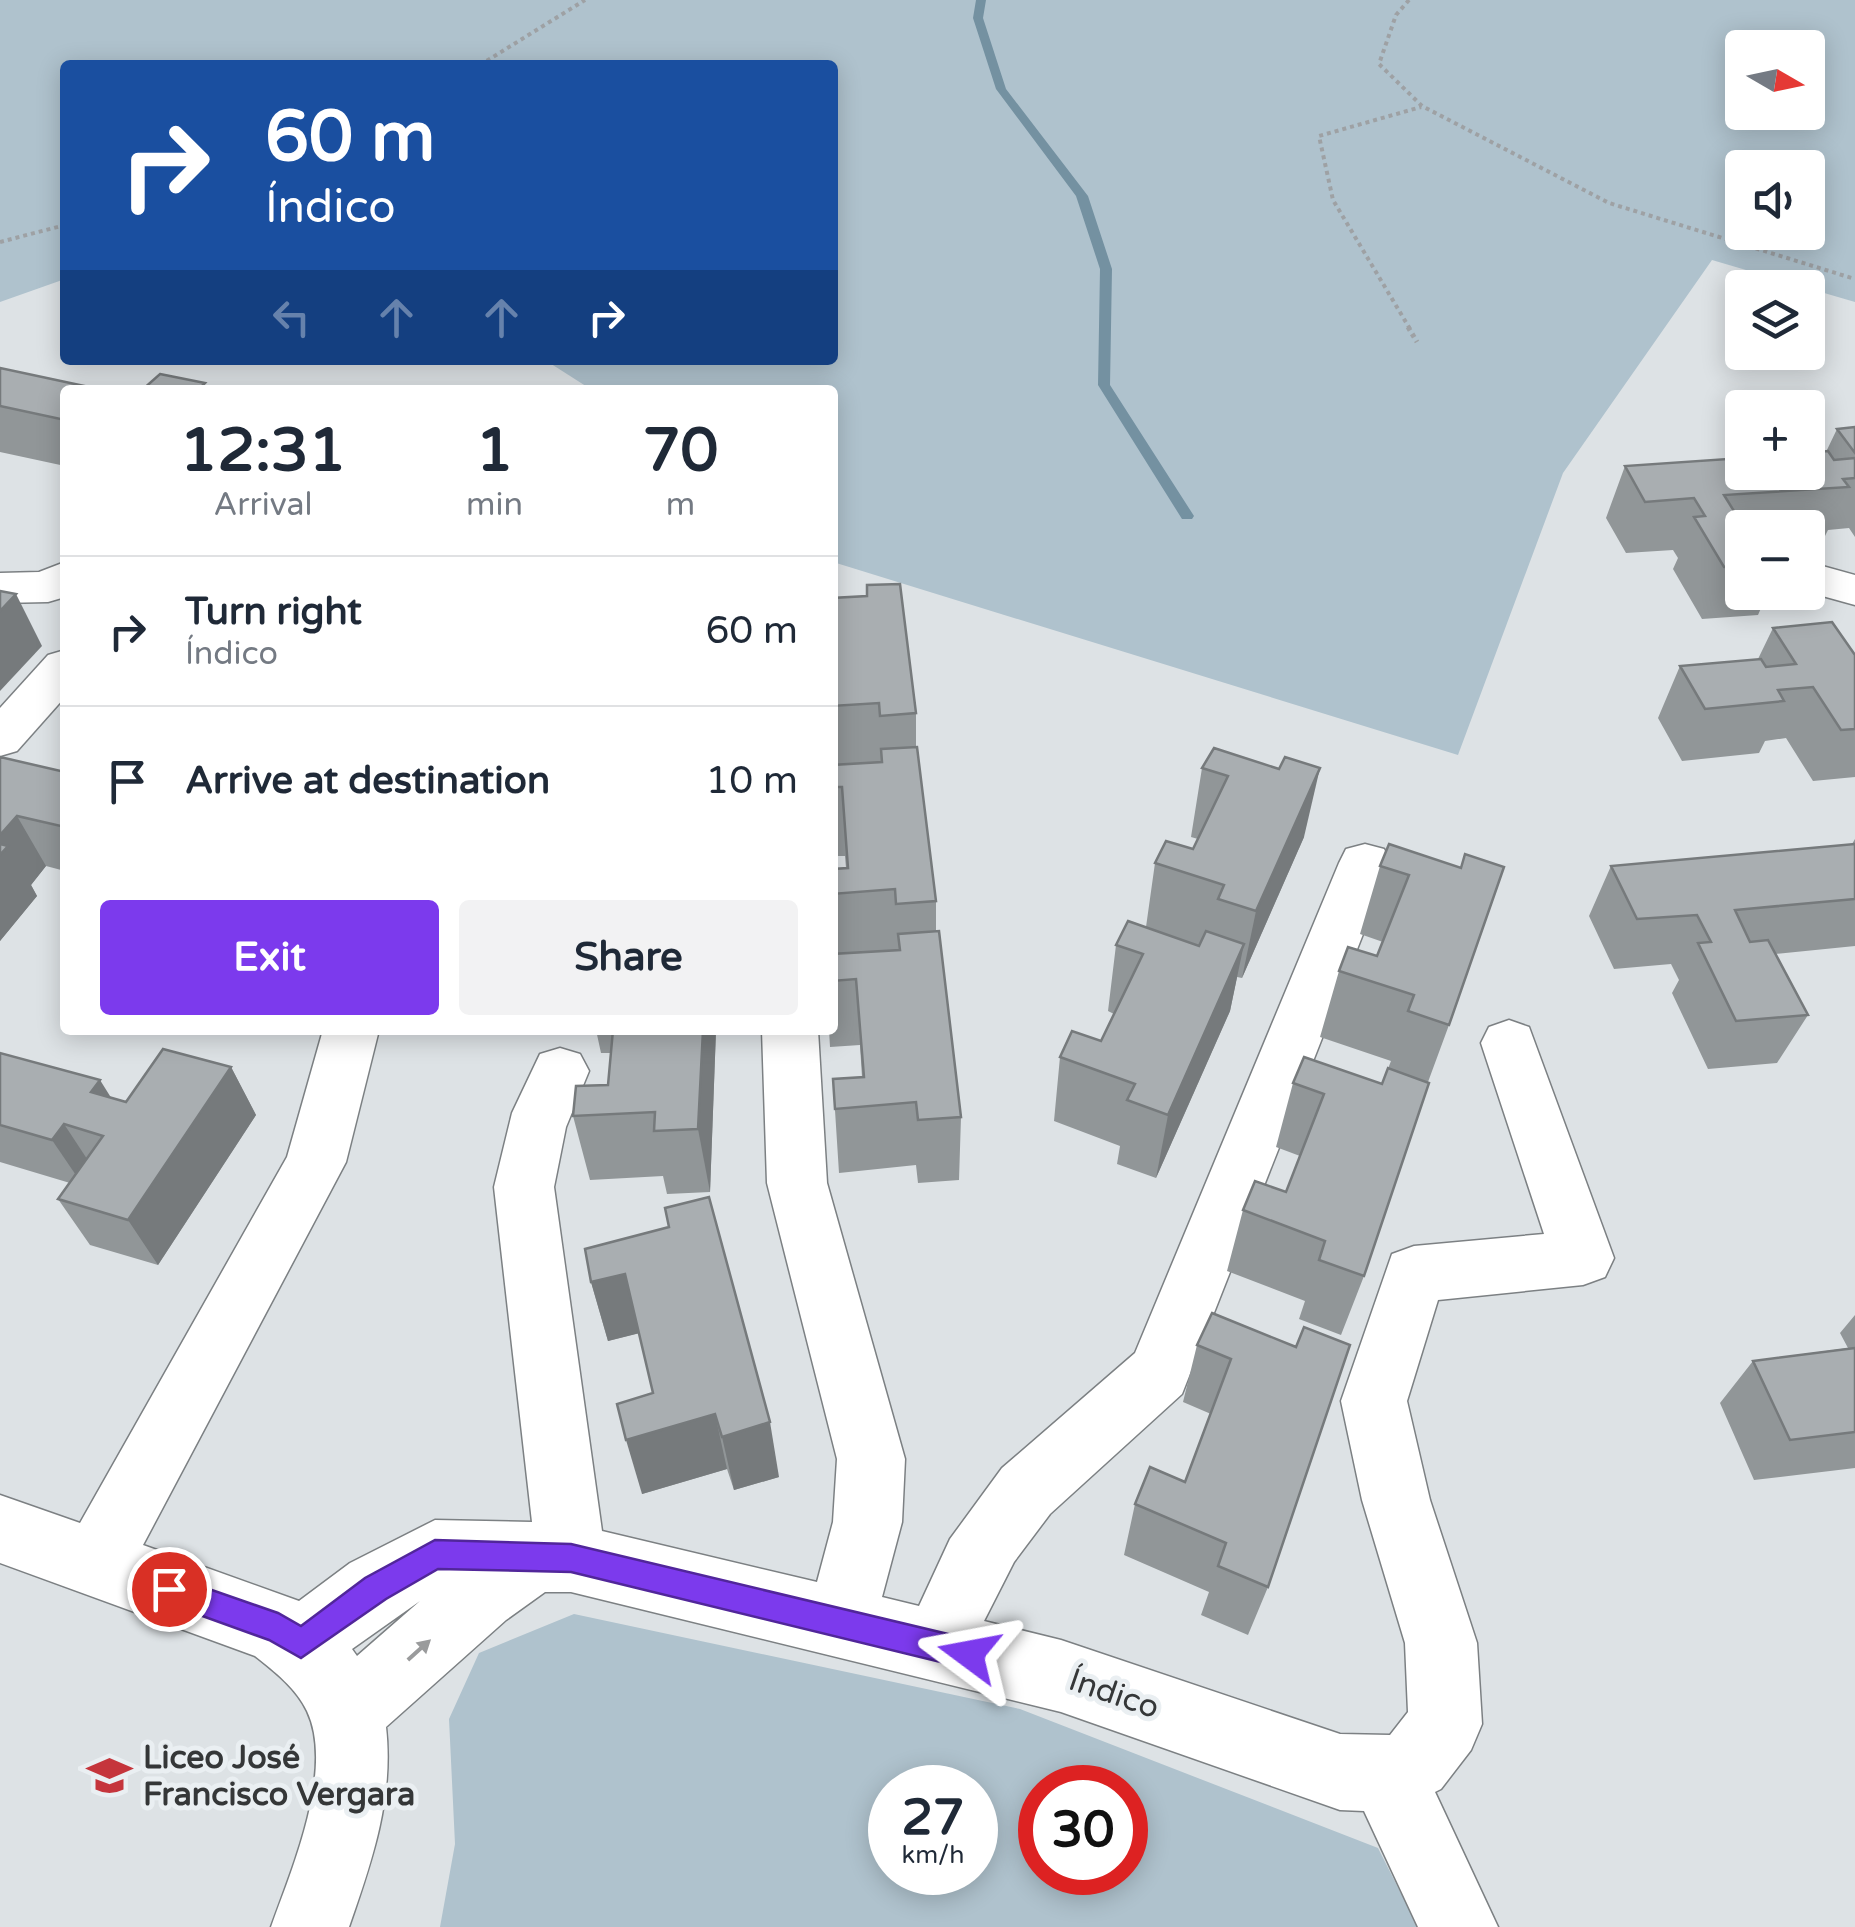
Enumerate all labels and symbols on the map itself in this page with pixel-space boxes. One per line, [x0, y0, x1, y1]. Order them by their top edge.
north arrow [1725, 30, 1825, 130]
pin [127, 1547, 212, 1632]
position arrow [917, 1602, 1021, 1706]
one-way arrow [406, 1639, 431, 1661]
street label: Índico [1064, 1660, 1164, 1727]
place label: Liceo José Francisco Vergara [143, 1739, 415, 1814]
school or university icon: Liceo José Francisco Vergara [86, 1752, 134, 1800]
speed limit sign: 30 [1018, 1765, 1148, 1895]

